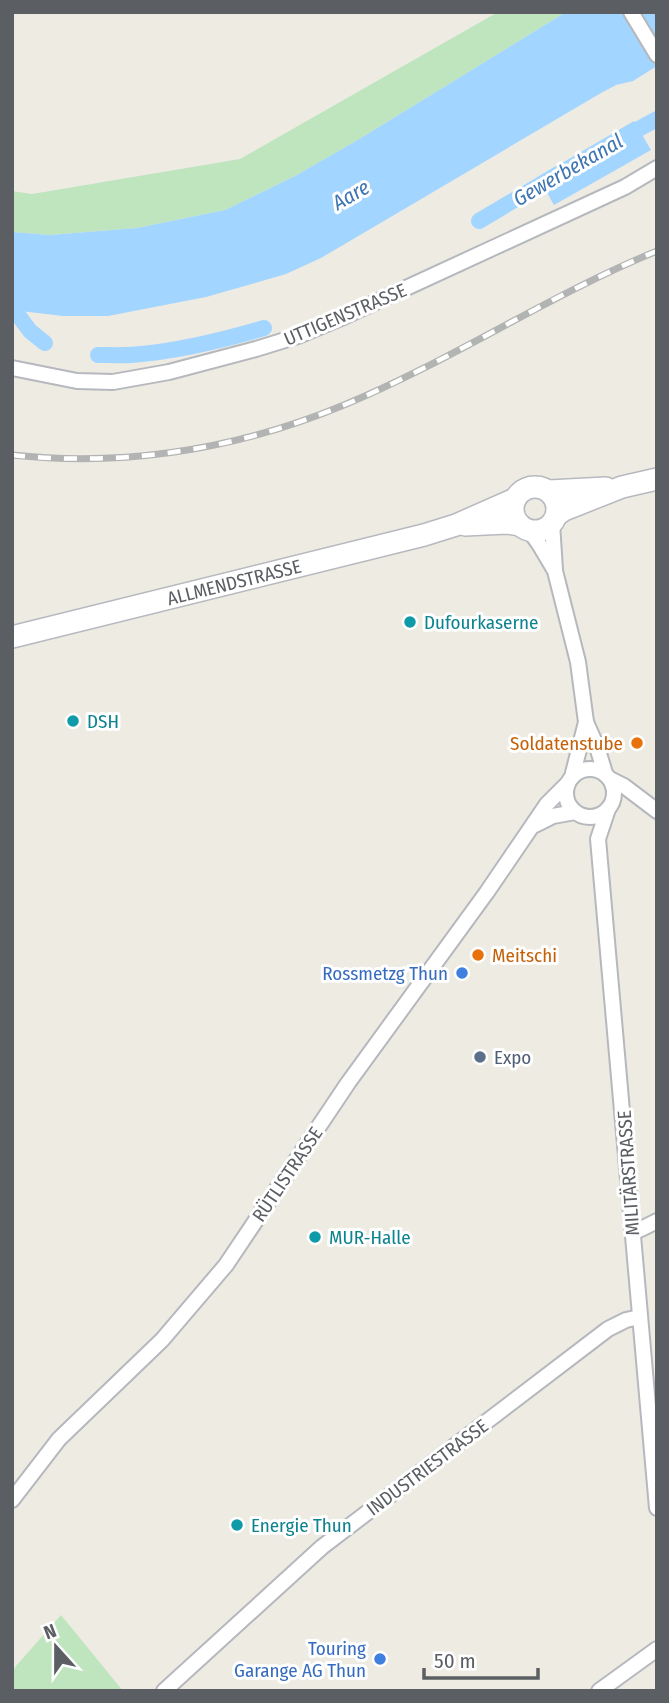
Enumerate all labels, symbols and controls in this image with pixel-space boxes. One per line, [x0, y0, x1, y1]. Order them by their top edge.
water label: Gewerbekanal [509, 128, 627, 212]
water label: Aare [327, 174, 374, 216]
street label: UTTIGENSTRASSE [281, 278, 410, 351]
street label: ALLMENDSTRASSE [165, 555, 304, 610]
place label: Dufourkaserne [424, 611, 538, 634]
marker: Dufourkaserne [402, 614, 418, 630]
place label: DSH [87, 710, 119, 733]
marker: DSH [65, 713, 81, 729]
place label: Soldatenstube [510, 732, 623, 755]
marker: Soldatenstube [629, 735, 645, 751]
place label: Meitschi [492, 944, 557, 967]
marker: Meitschi [470, 947, 486, 963]
place label: Rossmetzg Thun [322, 962, 448, 985]
marker: Rossmetzg Thun [454, 965, 470, 981]
place label: Expo [494, 1046, 531, 1069]
marker: Expo [472, 1049, 488, 1065]
street label: MILITÄRSTRASSE [613, 1109, 644, 1236]
street label: RÜTLISTRASSE [247, 1122, 328, 1226]
place label: MUR-Halle [329, 1226, 411, 1249]
marker: MUR-Halle [307, 1229, 323, 1245]
street label: INDUSTRIESTRASSE [362, 1414, 493, 1521]
place label: Energie Thun [251, 1514, 352, 1537]
marker: Energie Thun [229, 1517, 245, 1533]
north arrow [21, 1612, 91, 1682]
text: N [41, 1619, 60, 1644]
scale bar [424, 1636, 538, 1680]
place label: Touring Garange AG Thun [234, 1637, 366, 1682]
text: 50 m [434, 1648, 476, 1674]
marker: Touring Garange AG Thun [372, 1651, 388, 1667]

